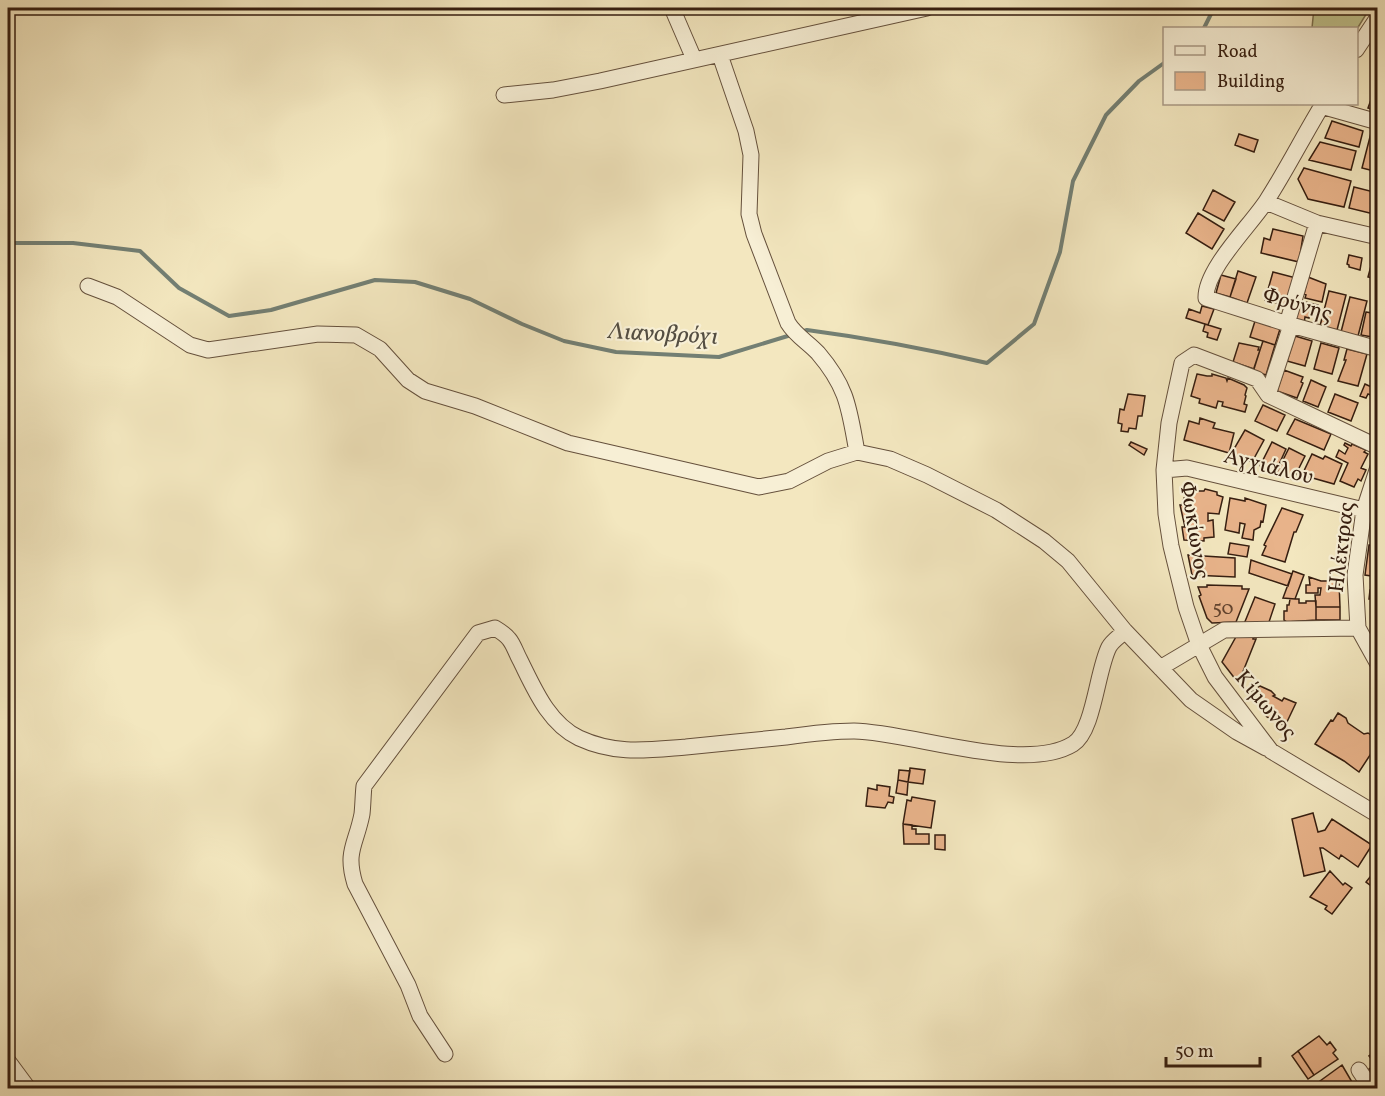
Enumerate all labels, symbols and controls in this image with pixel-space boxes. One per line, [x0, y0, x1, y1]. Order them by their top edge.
legend [1163, 27, 1358, 105]
text: Road [1217, 40, 1258, 65]
text: Building [1217, 70, 1285, 95]
street label: Φρύνης [1259, 280, 1336, 331]
water label: Λιανοβρόχι [606, 315, 719, 355]
street label: Αγχιάλου [1220, 441, 1316, 493]
street label: Φωκίωνος [1170, 479, 1217, 582]
street label: Ηλέκτρας [1322, 500, 1363, 594]
house number: 50 [1212, 595, 1234, 623]
street label: Κίμωνος [1227, 664, 1304, 747]
scale bar [1166, 1030, 1260, 1068]
text: 50 m [1175, 1040, 1214, 1065]

